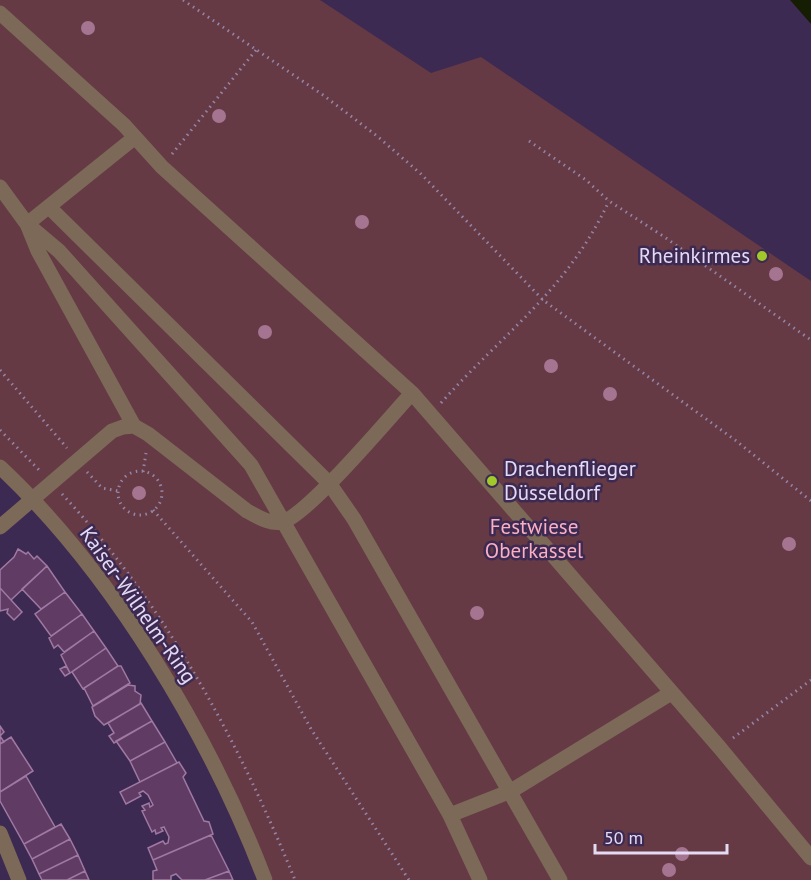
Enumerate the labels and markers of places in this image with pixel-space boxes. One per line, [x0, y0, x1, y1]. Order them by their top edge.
place label: Rheinkirmes [639, 242, 750, 269]
marker: Rheinkirmes [755, 249, 769, 263]
place label: Drachenflieger Düsseldorf [504, 455, 636, 506]
marker: Drachenflieger Düsseldorf [485, 474, 499, 488]

